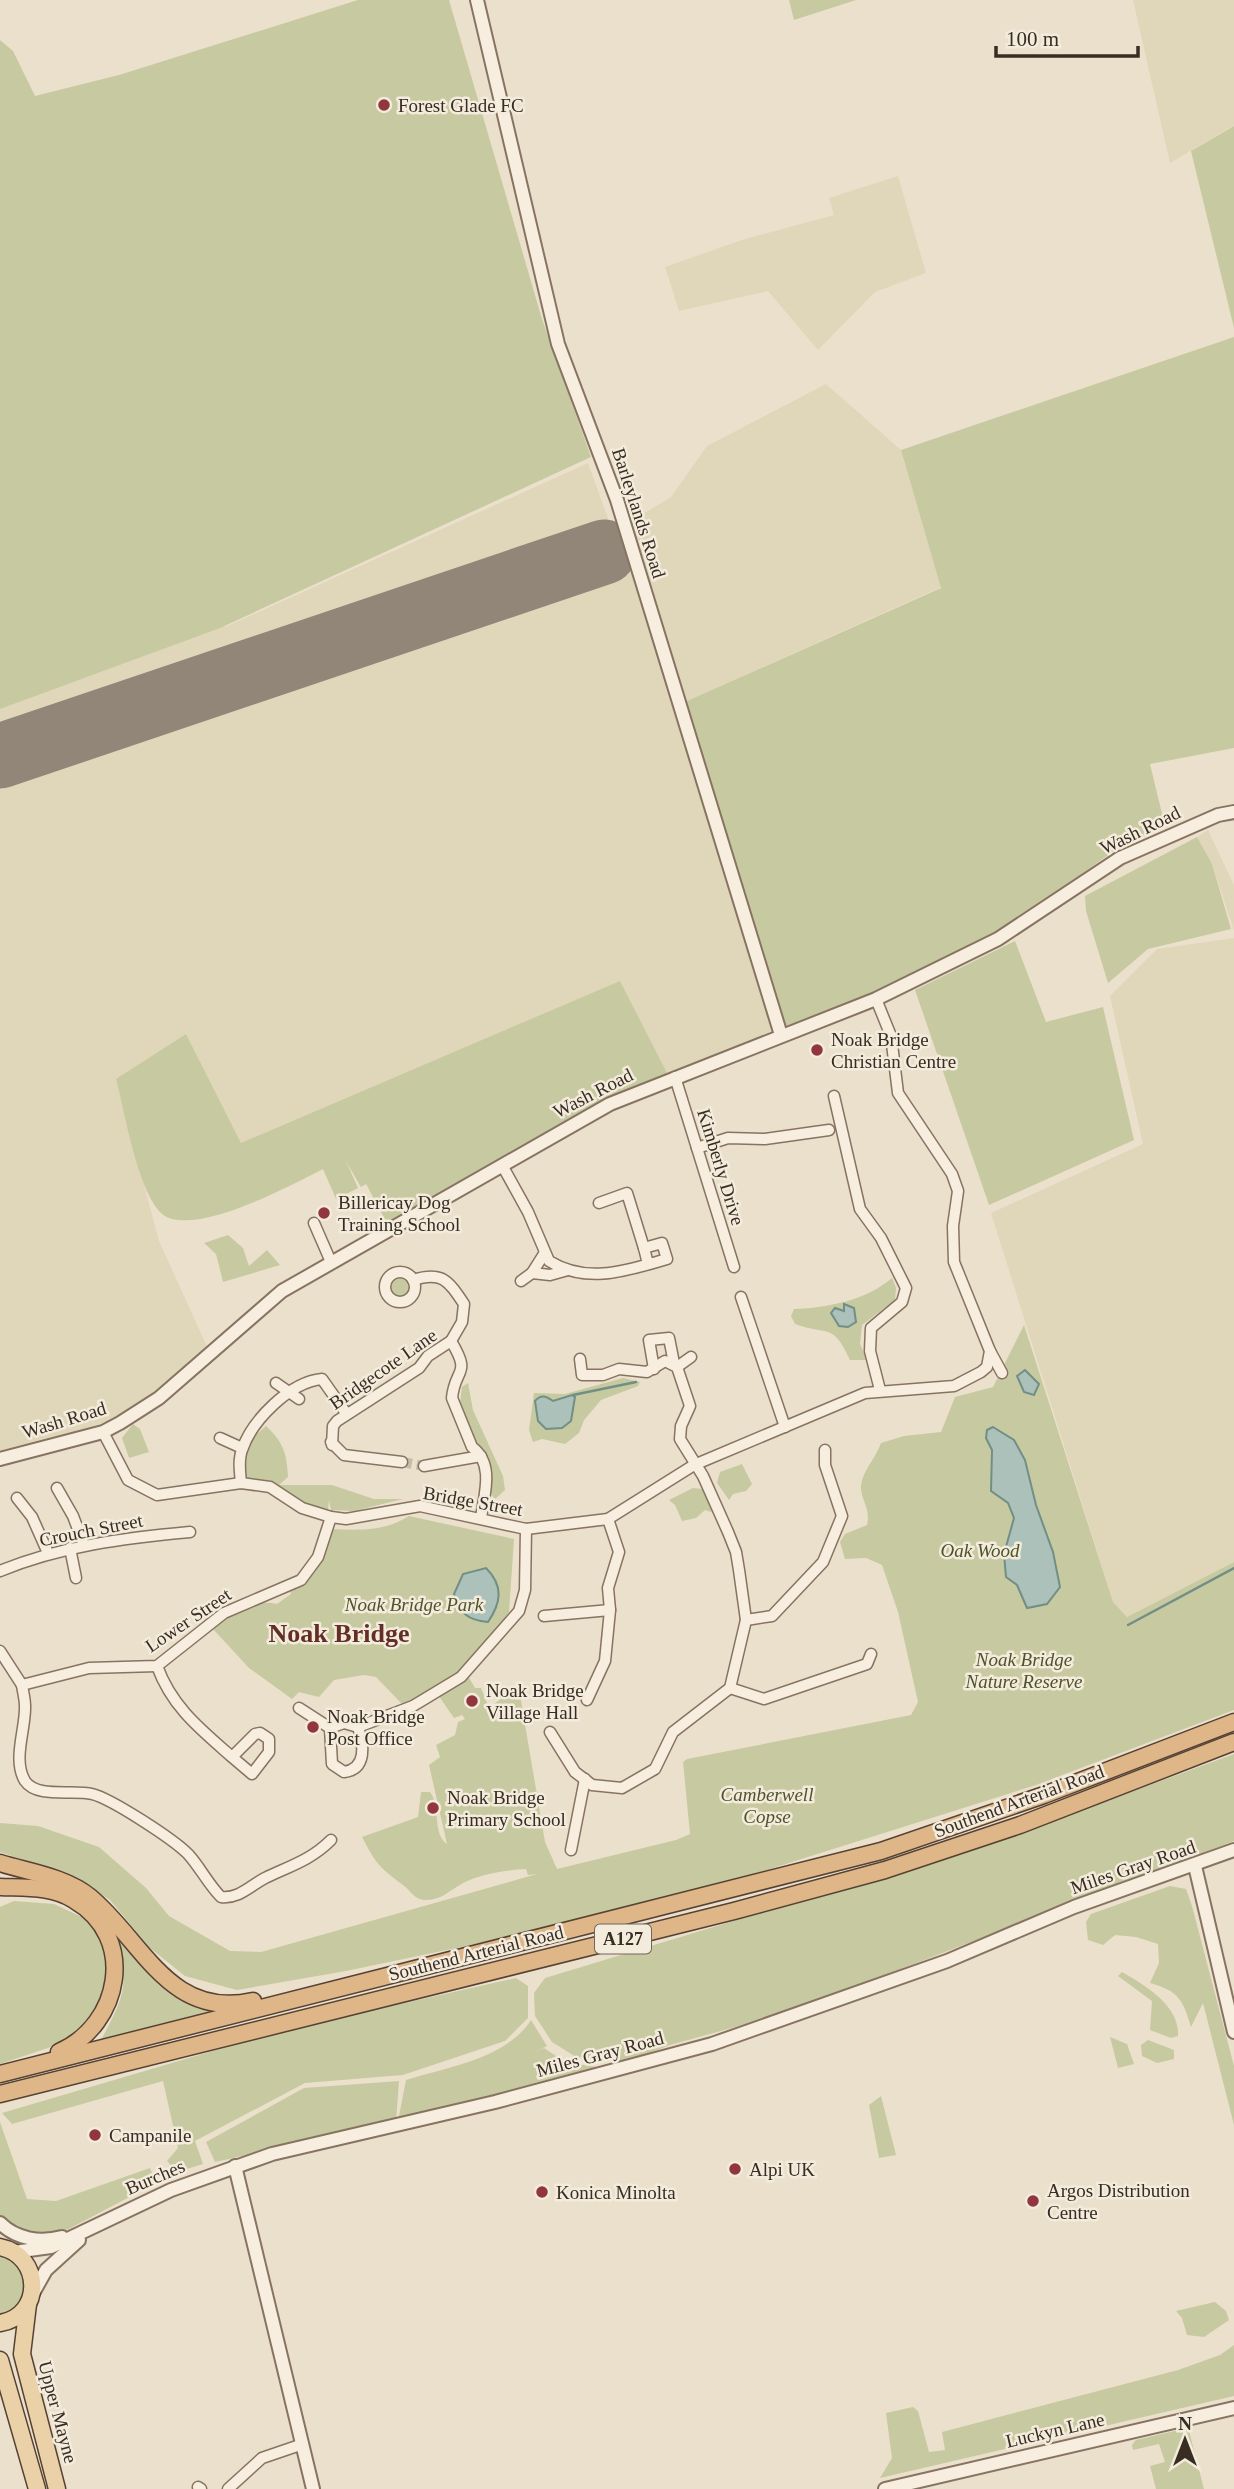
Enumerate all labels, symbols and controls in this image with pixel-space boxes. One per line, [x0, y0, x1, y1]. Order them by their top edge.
scale bar [996, 14, 1138, 58]
text: 100 m [1006, 27, 1059, 51]
place label: Forest Glade FC [398, 95, 524, 116]
marker: Forest Glade FC [376, 97, 392, 113]
street label: Barleylands Road [608, 445, 670, 581]
street label: Wash Road [1096, 801, 1184, 858]
place label: Noak Bridge Christian Centre [831, 1029, 956, 1072]
marker: Noak Bridge Christian Centre [809, 1042, 825, 1058]
street label: Wash Road [550, 1064, 637, 1122]
street label: Kimberly Drive [693, 1106, 749, 1228]
place label: Billericay Dog Training School [338, 1192, 460, 1235]
marker: Billericay Dog Training School [316, 1205, 332, 1221]
street label: Bridgecote Lane [325, 1324, 441, 1414]
street label: Wash Road [20, 1397, 109, 1443]
street label: Bridge Street [422, 1482, 525, 1520]
street label: Crouch Street [37, 1510, 145, 1550]
park label: Oak Wood [941, 1540, 1020, 1561]
street label: Lower Street [141, 1583, 235, 1656]
park label: Noak Bridge Park [344, 1594, 484, 1615]
district label: Noak Bridge [269, 1619, 409, 1648]
park label: Noak Bridge Nature Reserve [965, 1649, 1082, 1692]
place label: Noak Bridge Village Hall [486, 1680, 584, 1723]
marker: Noak Bridge Village Hall [464, 1693, 480, 1709]
place label: Noak Bridge Post Office [327, 1706, 425, 1749]
marker: Noak Bridge Post Office [305, 1719, 321, 1735]
street label: Southend Arterial Road [931, 1760, 1107, 1842]
park label: Camberwell Copse [721, 1784, 813, 1827]
place label: Noak Bridge Primary School [447, 1787, 566, 1830]
marker: Noak Bridge Primary School [425, 1800, 441, 1816]
street label: Miles Gray Road [1068, 1836, 1199, 1898]
street label: Southend Arterial Road [386, 1921, 566, 1985]
road number: A127 [595, 1924, 651, 1954]
street label: Miles Gray Road [534, 2027, 666, 2081]
place label: Campanile [109, 2125, 191, 2146]
marker: Campanile [87, 2127, 103, 2143]
street label: Burches [122, 2155, 188, 2199]
place label: Alpi UK [749, 2159, 815, 2180]
marker: Alpi UK [727, 2161, 743, 2177]
place label: Argos Distribution Centre [1047, 2180, 1190, 2223]
place label: Konica Minolta [556, 2182, 676, 2203]
marker: Konica Minolta [534, 2184, 550, 2200]
marker: Argos Distribution Centre [1025, 2193, 1041, 2209]
street label: Upper Mayne [34, 2359, 82, 2465]
north arrow [1150, 2405, 1220, 2475]
street label: Luckyn Lane [1004, 2408, 1106, 2452]
text: N [1178, 2413, 1192, 2434]

